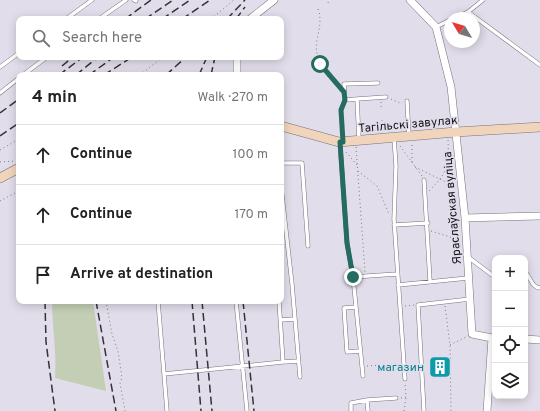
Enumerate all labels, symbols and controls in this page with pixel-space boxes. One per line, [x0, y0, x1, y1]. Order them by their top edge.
north arrow [444, 12, 480, 48]
search box [16, 16, 284, 60]
icon: search [30, 27, 52, 49]
text: Search here [62, 29, 142, 48]
route start [311, 55, 329, 73]
text: 4 min [32, 87, 77, 109]
text: Walk · 270 m [198, 90, 268, 106]
street label: Тагільскі завулак [358, 113, 459, 137]
icon: ahead [32, 144, 54, 166]
text: Continue [70, 145, 132, 164]
text: 100 m [232, 147, 268, 163]
street label: Яраслаўская вуліца [440, 151, 466, 265]
icon: ahead [32, 204, 54, 226]
text: Continue [70, 205, 132, 224]
text: 170 m [234, 207, 268, 223]
map controls [492, 255, 528, 399]
button: + [492, 255, 528, 291]
icon: arrive [32, 264, 54, 286]
text: Arrive at destination [70, 265, 213, 284]
route end [344, 268, 362, 286]
button: − [492, 291, 528, 327]
button: locate [492, 327, 528, 363]
building icon: магазин [427, 354, 453, 380]
place label: магазин [377, 360, 424, 376]
button: layers [492, 363, 528, 399]

